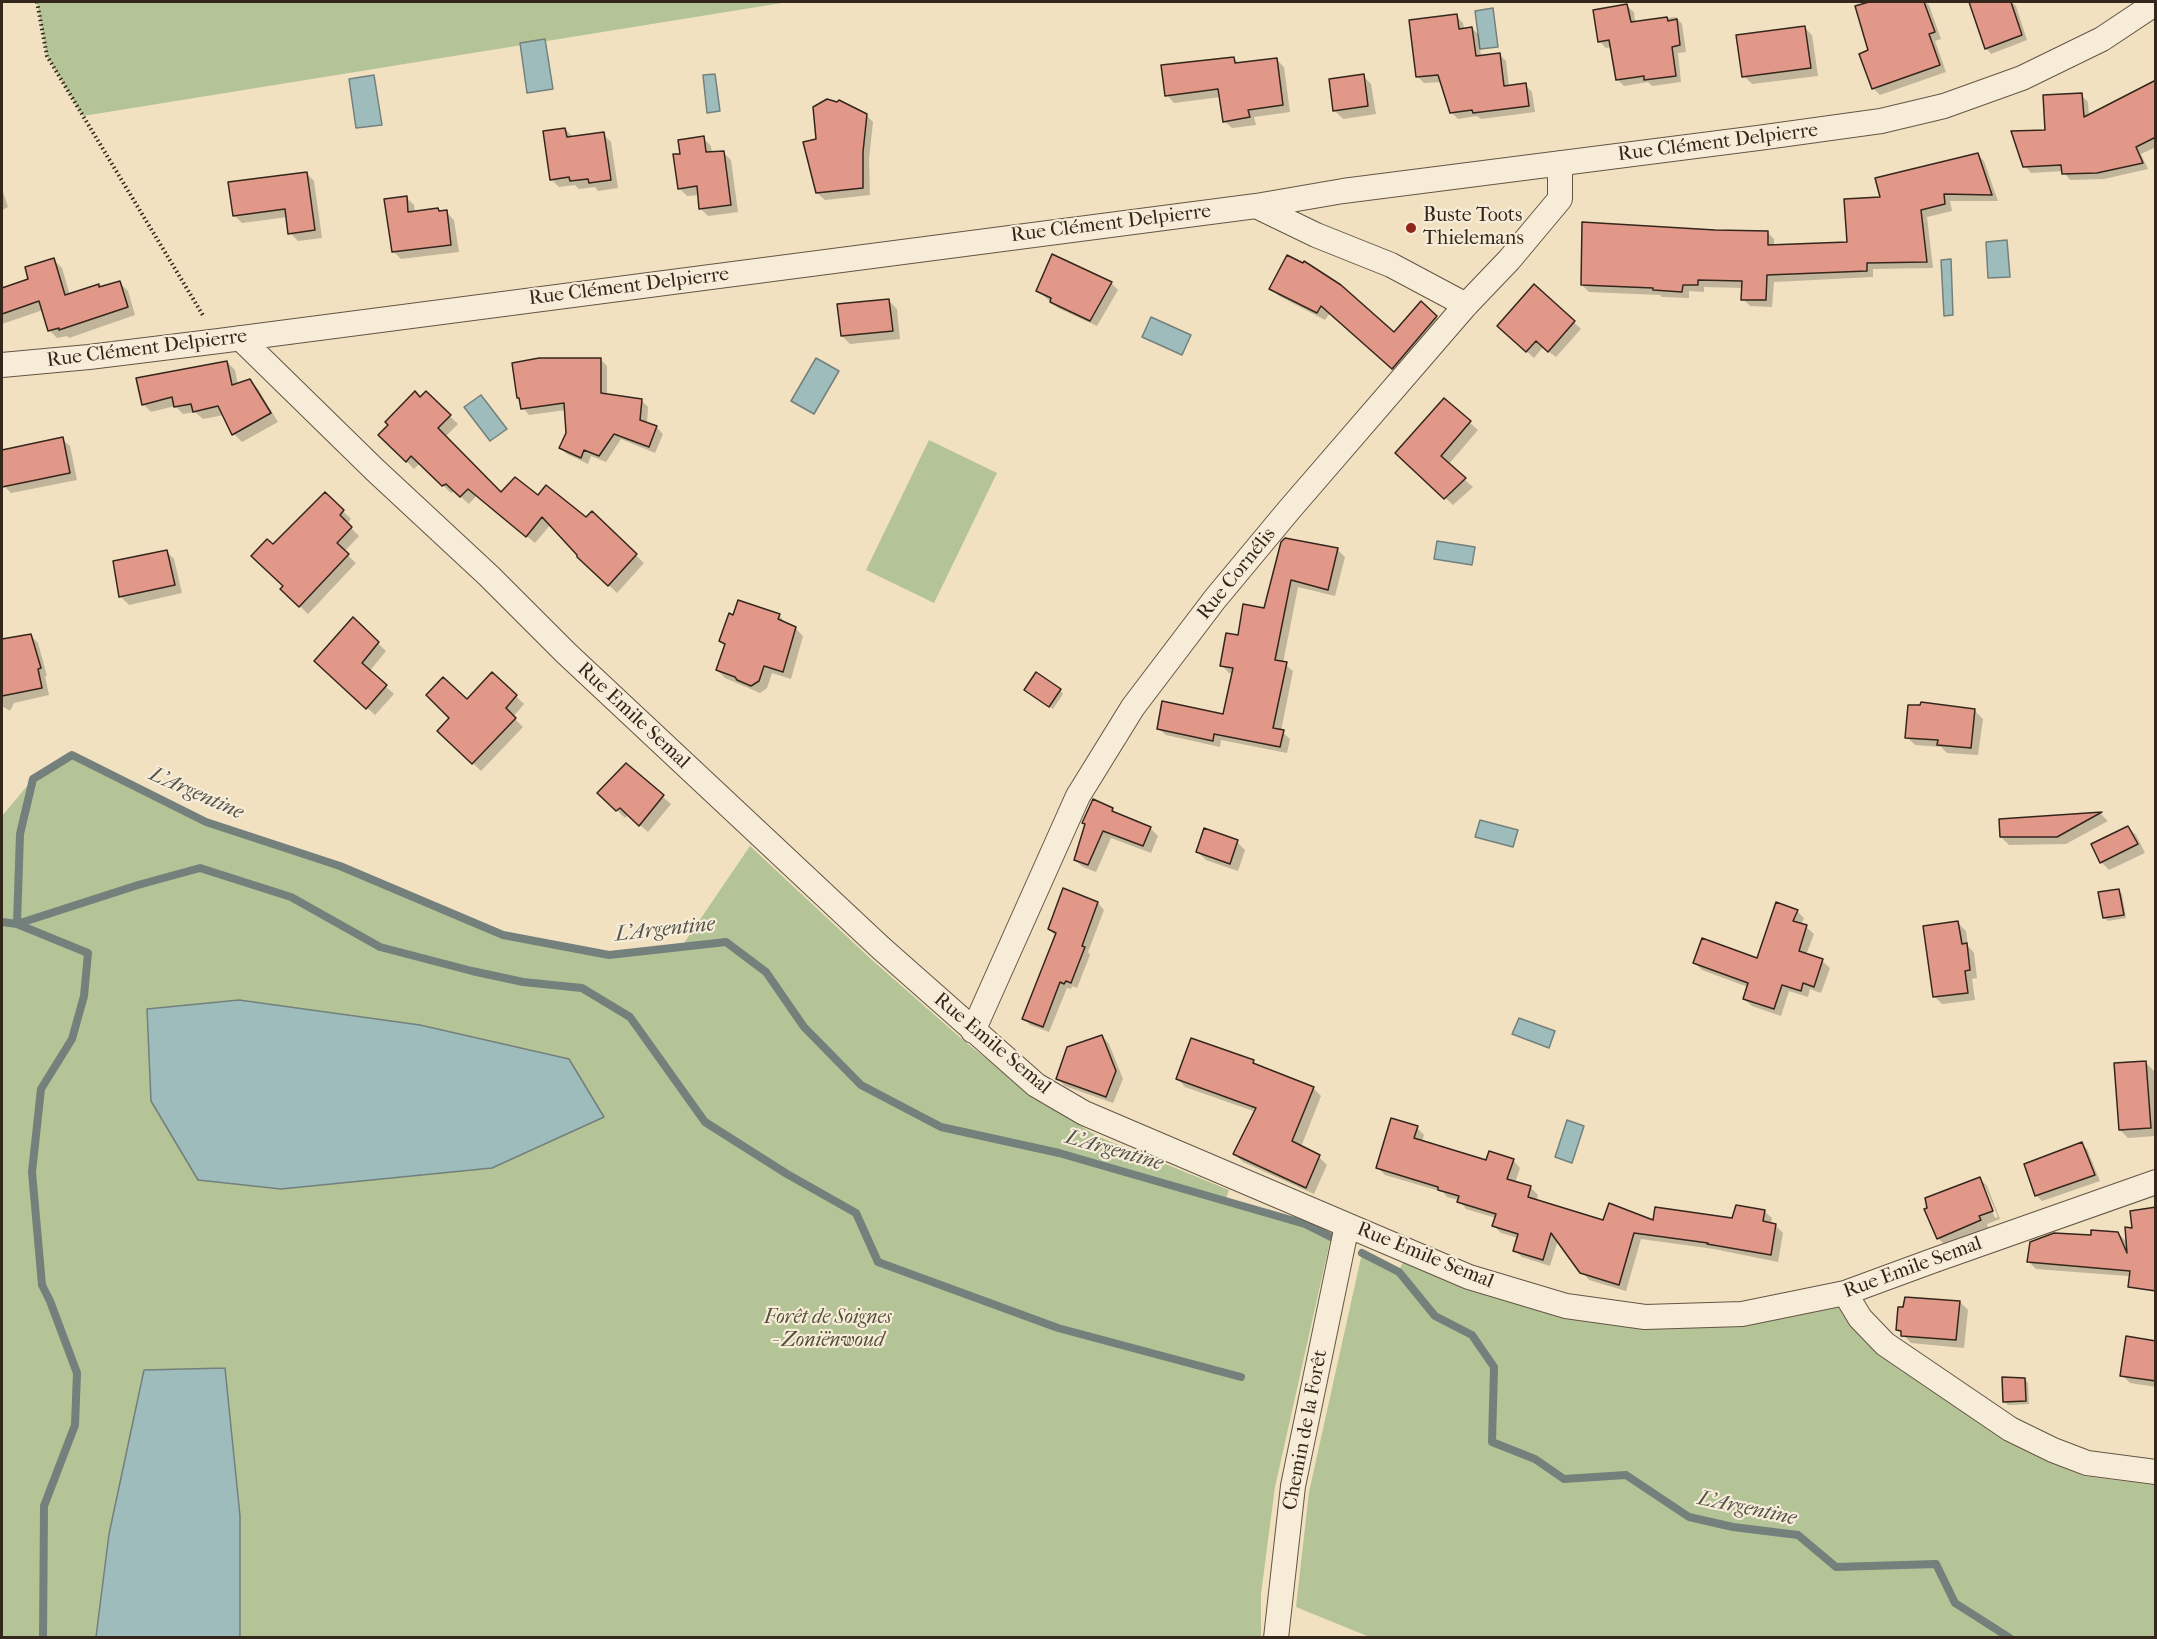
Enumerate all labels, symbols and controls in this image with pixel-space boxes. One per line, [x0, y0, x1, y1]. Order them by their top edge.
street label: Rue Clément Delpierre [1617, 119, 1819, 167]
street label: Rue Clément Delpierre [1010, 200, 1212, 248]
place label: Buste Toots Thielemans [1423, 204, 1524, 251]
marker: Buste Toots Thielemans [1404, 221, 1418, 235]
street label: Rue Clément Delpierre [528, 263, 730, 311]
street label: Rue Clément Delpierre [46, 325, 248, 373]
street label: Rue Cornélis [1193, 523, 1281, 625]
street label: Rue Emile Semal [572, 658, 694, 774]
water label: L'Argentine [145, 762, 247, 826]
water label: L'Argentine [614, 912, 716, 948]
street label: Rue Emile Semal [929, 988, 1055, 1100]
water label: L'Argentine [1062, 1125, 1166, 1177]
street label: Rue Emile Semal [1353, 1218, 1497, 1294]
street label: Rue Emile Semal [1841, 1232, 1985, 1304]
park label: Forêt de Soignes - Zoniënwoud [764, 1306, 892, 1353]
street label: Chemin de la Forêt [1279, 1348, 1333, 1512]
water label: L'Argentine [1695, 1486, 1799, 1532]

